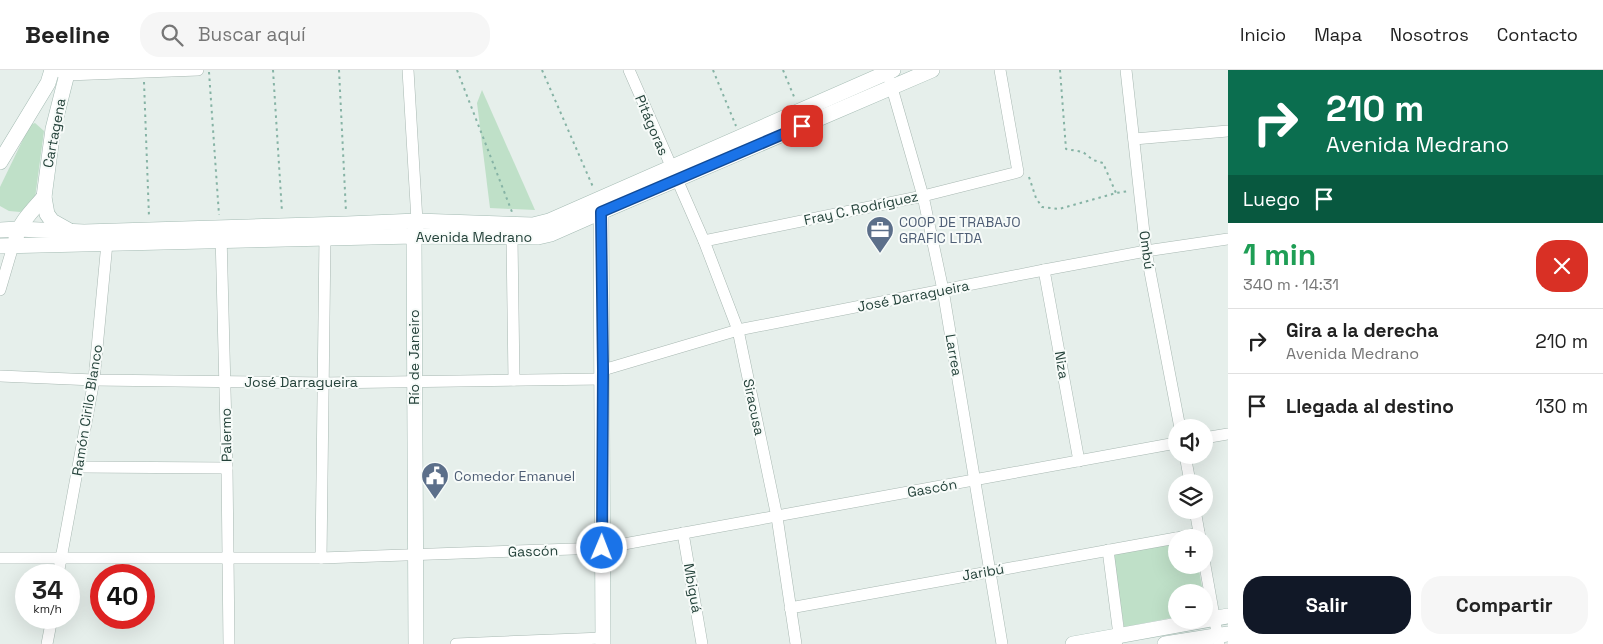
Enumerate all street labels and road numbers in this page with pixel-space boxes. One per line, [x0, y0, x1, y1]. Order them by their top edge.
street label: Pitágoras [631, 92, 673, 158]
street label: Cartagena [38, 97, 70, 169]
street label: Fray C. Rodríguez [802, 187, 920, 229]
street label: Avenida Medrano [416, 228, 532, 246]
street label: Ombú [1135, 229, 1159, 271]
street label: José Darragueira [855, 276, 971, 316]
street label: Río de Janeiro [405, 309, 423, 405]
street label: Larrea [941, 333, 967, 377]
street label: Ramón Cirilo Blanco [68, 343, 106, 477]
street label: Niza [1051, 350, 1073, 380]
street label: José Darragueira [244, 373, 358, 391]
street label: Siracusa [739, 377, 769, 437]
street label: Palermo [217, 408, 235, 462]
street label: Gascón [906, 475, 958, 501]
street label: Gascón [508, 541, 558, 561]
street label: Jaribú [961, 559, 1005, 585]
street label: Mbiguá [680, 562, 706, 614]

